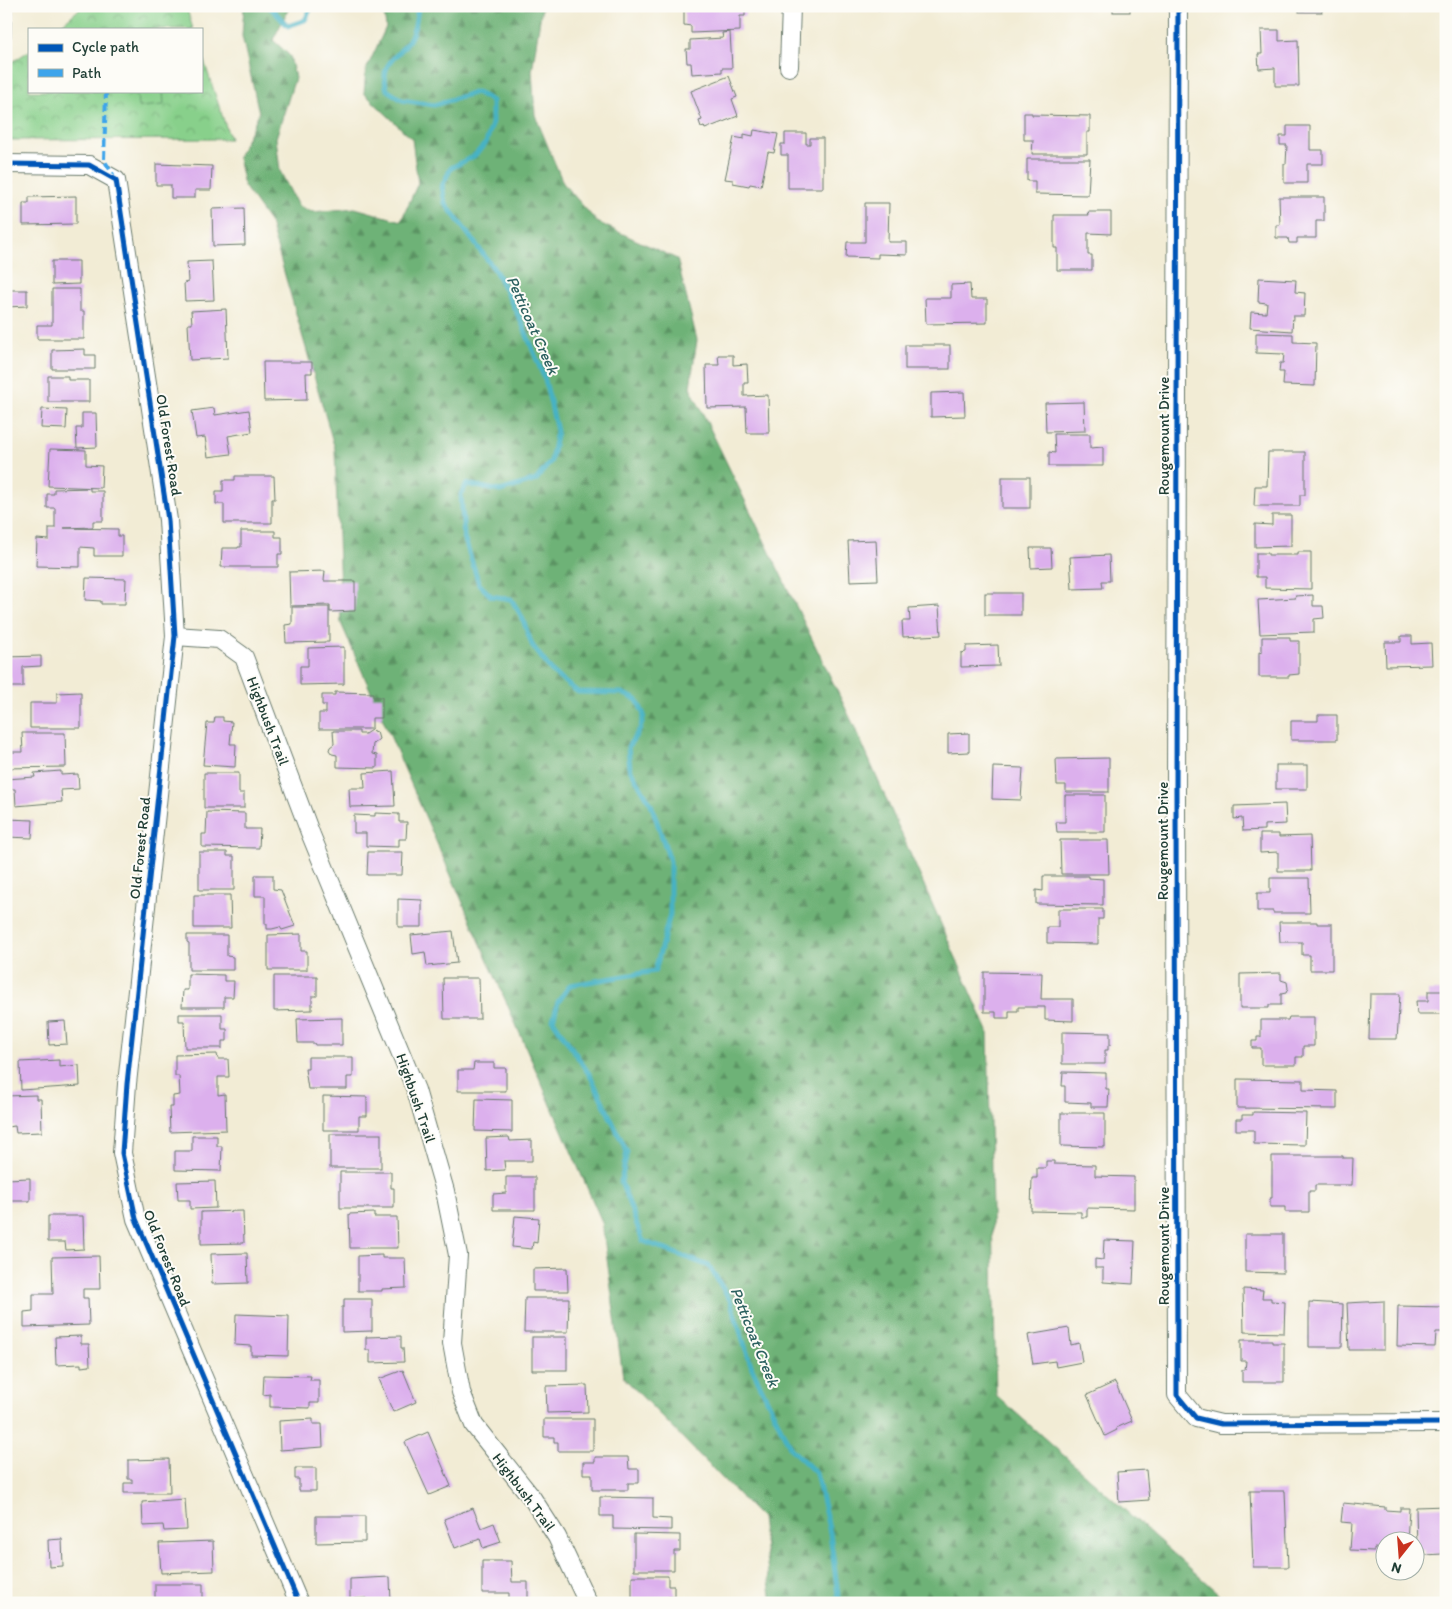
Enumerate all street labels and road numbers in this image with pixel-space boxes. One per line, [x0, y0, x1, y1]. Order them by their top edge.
street label: Rougemount Drive [1155, 377, 1173, 495]
street label: Old Forest Road [152, 393, 186, 497]
street label: Highbush Trail [243, 674, 293, 769]
street label: Rougemount Drive [1154, 782, 1172, 900]
street label: Old Forest Road [126, 796, 154, 900]
street label: Highbush Trail [392, 1051, 440, 1146]
street label: Rougemount Drive [1155, 1187, 1173, 1305]
street label: Old Forest Road [139, 1207, 195, 1309]
street label: Highbush Trail [489, 1449, 560, 1535]

